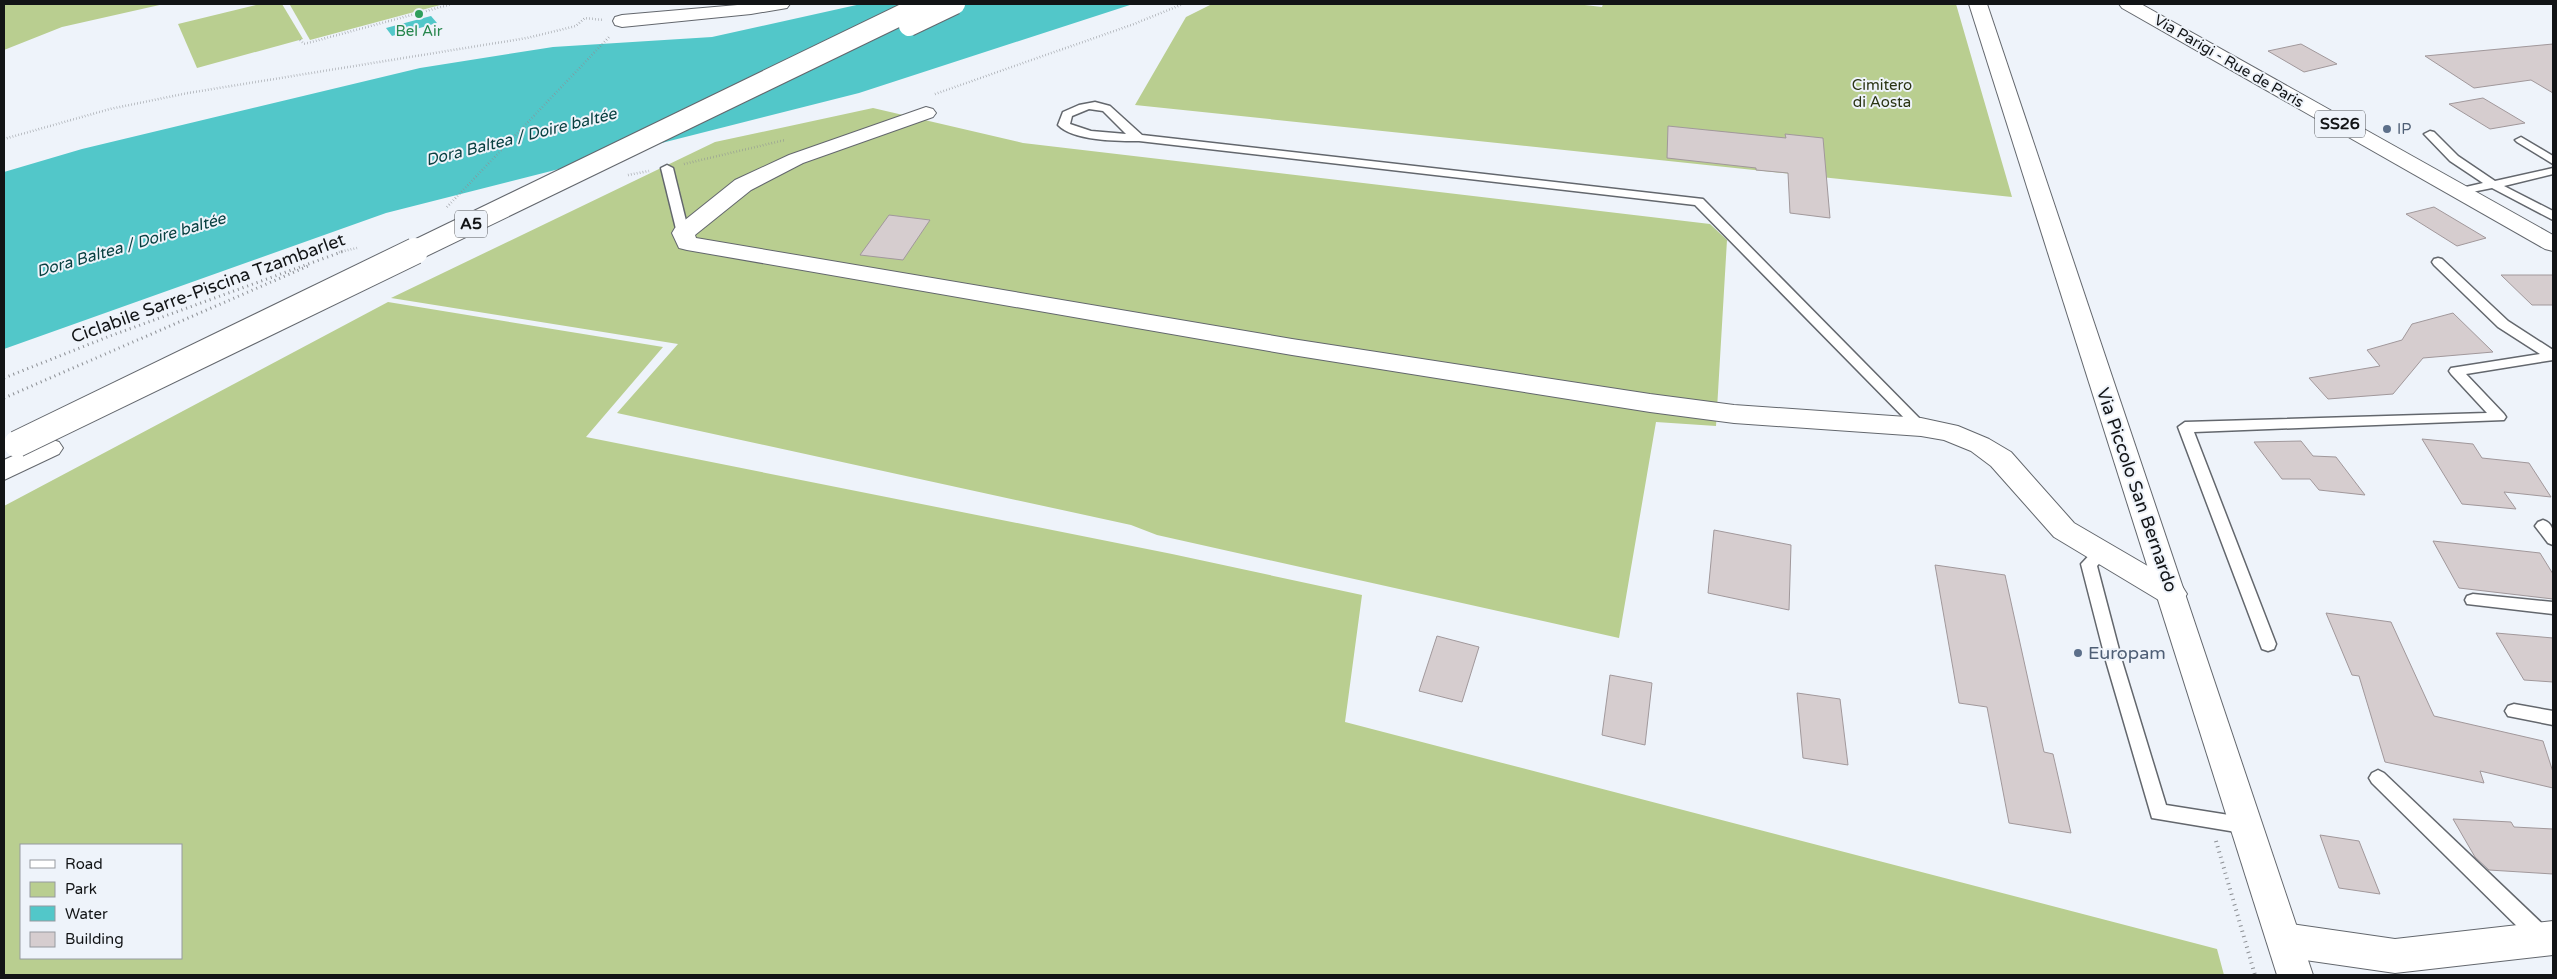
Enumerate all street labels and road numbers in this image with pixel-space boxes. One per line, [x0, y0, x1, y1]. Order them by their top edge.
street label: Via Parigi - Rue de Paris [2151, 11, 2307, 111]
road number: SS26 [2315, 110, 2365, 138]
road number: A5 [455, 210, 487, 238]
street label: Ciclabile Sarre-Piscina Tzambarlet [68, 228, 348, 348]
street label: Via Piccolo San Bernardo [2092, 385, 2182, 595]

